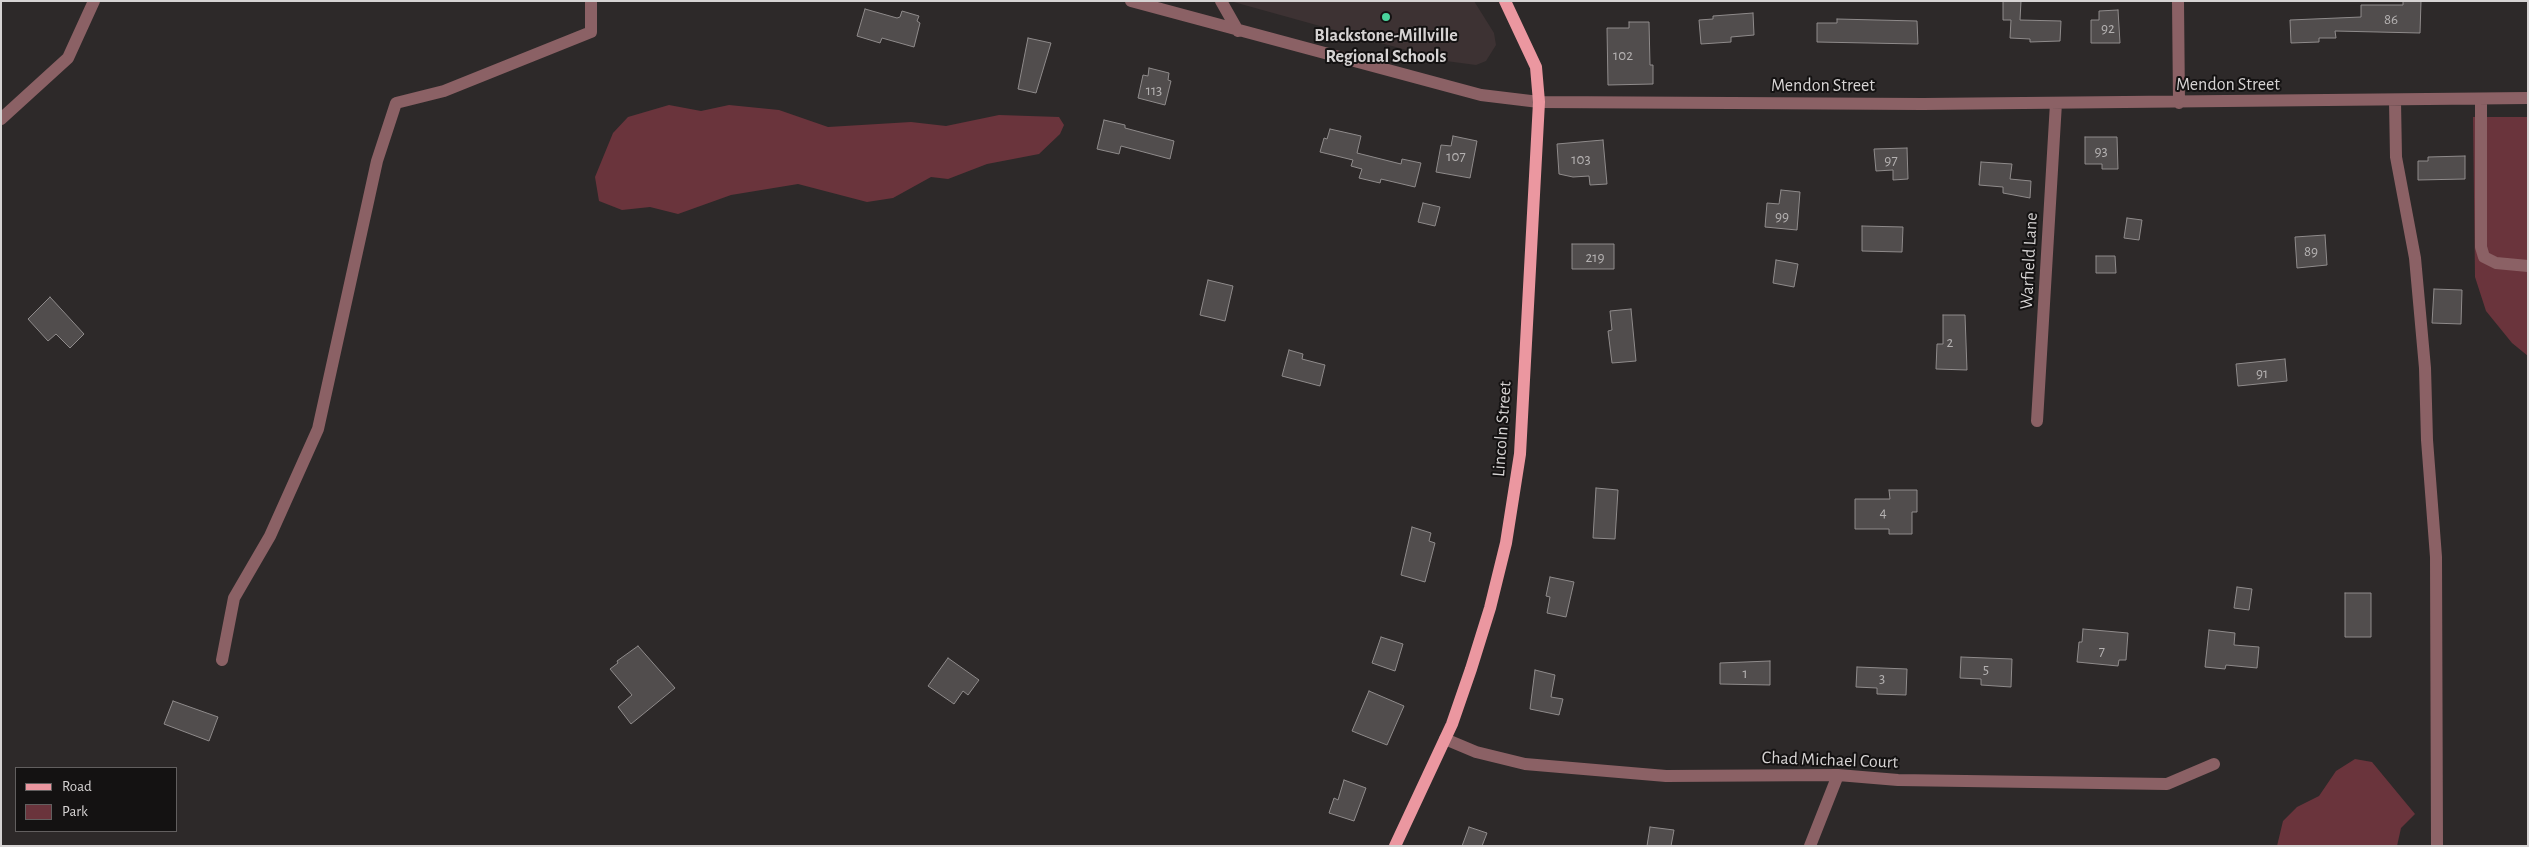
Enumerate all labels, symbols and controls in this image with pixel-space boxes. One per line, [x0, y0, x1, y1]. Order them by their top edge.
house number: 86 [2384, 10, 2398, 28]
marker: Blackstone-Millville Regional Schools [1380, 11, 1392, 23]
house number: 92 [2101, 19, 2115, 37]
place label: Blackstone-Millville Regional Schools [1314, 25, 1458, 68]
house number: 102 [1613, 46, 1633, 64]
street label: Mendon Street [2176, 74, 2280, 96]
street label: Mendon Street [1771, 75, 1875, 97]
house number: 113 [1146, 81, 1162, 99]
house number: 93 [2094, 142, 2108, 160]
house number: 107 [1446, 147, 1466, 165]
house number: 103 [1571, 150, 1591, 168]
house number: 97 [1884, 151, 1898, 169]
house number: 99 [1775, 207, 1789, 225]
street label: Warfield Lane [2016, 212, 2042, 310]
house number: 89 [2304, 242, 2318, 260]
house number: 219 [1585, 248, 1605, 266]
house number: 2 [1947, 333, 1953, 351]
house number: 91 [2256, 364, 2268, 382]
street label: Lincoln Street [1488, 380, 1516, 478]
house number: 4 [1879, 503, 1887, 521]
house number: 7 [2099, 642, 2105, 660]
house number: 5 [1983, 660, 1989, 678]
house number: 1 [1742, 664, 1748, 682]
house number: 3 [1879, 669, 1885, 687]
street label: Chad Michael Court [1761, 747, 1899, 773]
legend [15, 767, 178, 832]
text: Road [62, 779, 92, 794]
text: Park [62, 804, 88, 819]

